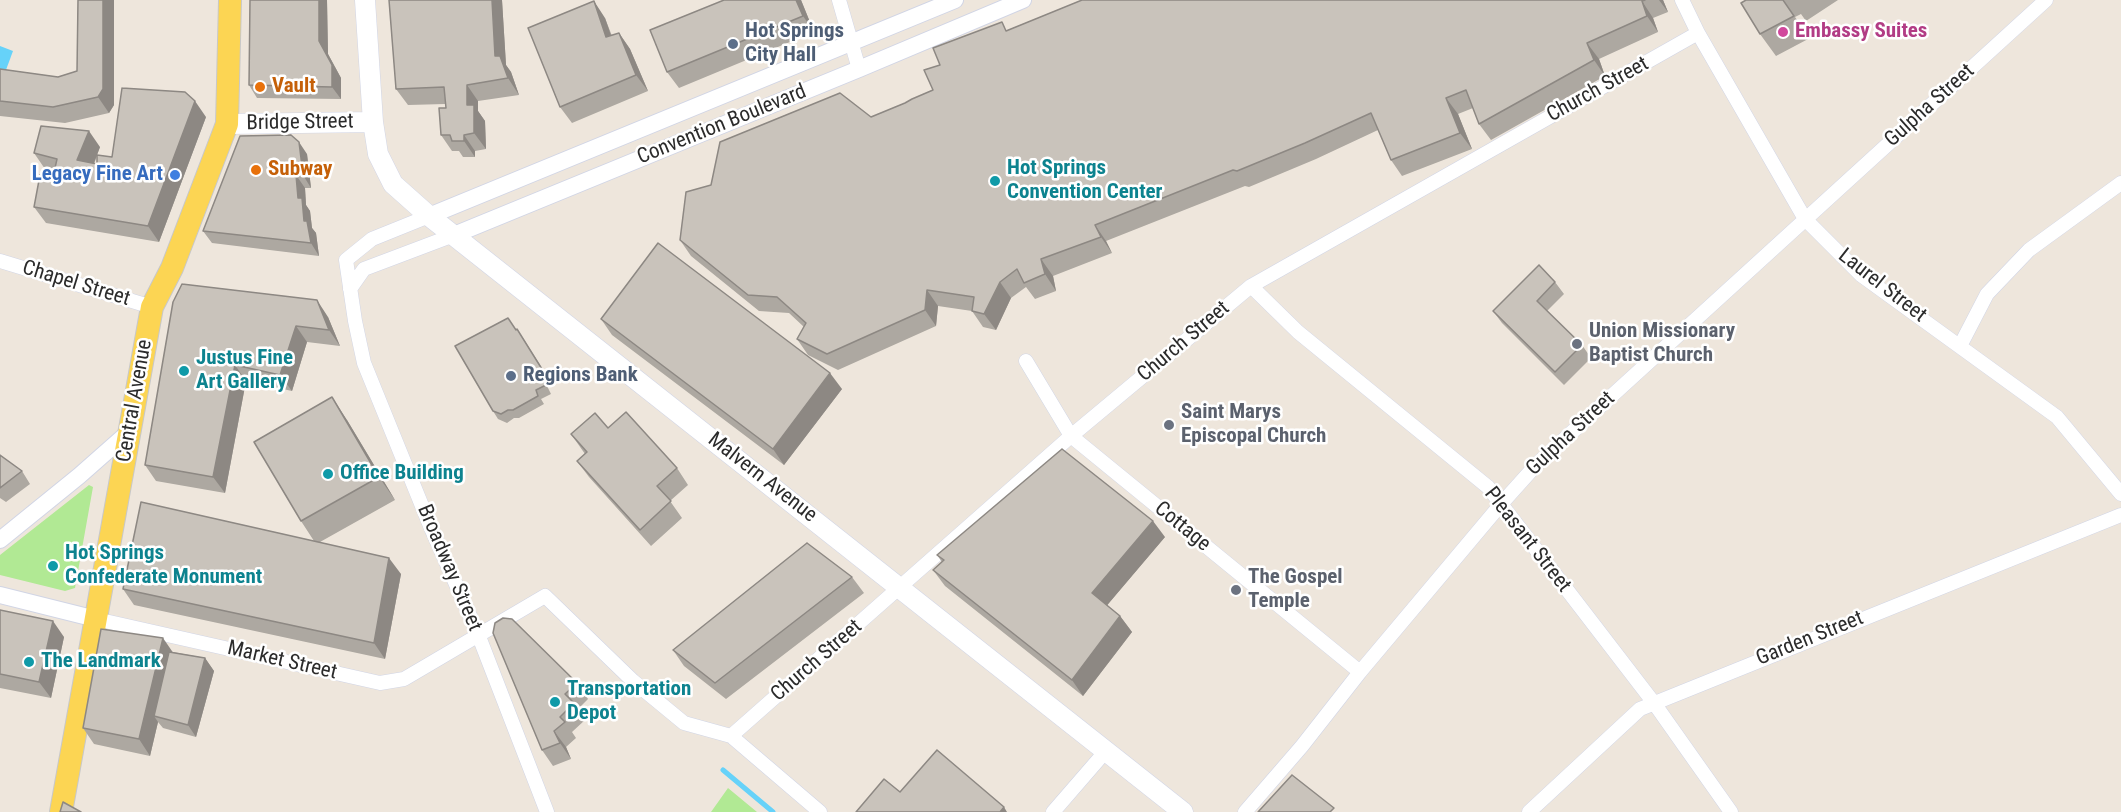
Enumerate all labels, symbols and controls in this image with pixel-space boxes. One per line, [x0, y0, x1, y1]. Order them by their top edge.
place label: Hot Springs City Hall [745, 19, 844, 69]
place label: Embassy Suites [1795, 19, 1927, 45]
marker: Embassy Suites [1776, 25, 1790, 39]
marker: Hot Springs City Hall [726, 37, 740, 51]
street label: Church Street [1543, 52, 1653, 128]
street label: Gulpha Street [1880, 59, 1980, 153]
place label: Vault [272, 74, 316, 100]
marker: Vault [253, 80, 267, 94]
street label: Convention Boulevard [634, 80, 810, 170]
street label: Bridge Street [246, 109, 354, 137]
place label: Hot Springs Convention Center [1007, 156, 1163, 206]
place label: Subway [268, 157, 332, 183]
place label: Legacy Fine Art [32, 162, 163, 188]
marker: Subway [249, 163, 263, 177]
marker: Legacy Fine Art [168, 168, 182, 182]
marker: Hot Springs Convention Center [988, 174, 1002, 188]
street label: Laurel Street [1833, 244, 1931, 328]
street label: Chapel Street [19, 256, 133, 312]
street label: Church Street [1133, 296, 1235, 388]
place label: Union Missionary Baptist Church [1589, 319, 1735, 369]
marker: Union Missionary Baptist Church [1570, 337, 1584, 351]
street label: Central Avenue [112, 338, 158, 464]
place label: Justus Fine Art Gallery [196, 346, 293, 396]
place label: Regions Bank [523, 363, 638, 389]
marker: Justus Fine Art Gallery [177, 364, 191, 378]
marker: Regions Bank [504, 369, 518, 383]
street label: Gulpha Street [1521, 387, 1621, 481]
place label: Saint Marys Episcopal Church [1181, 400, 1326, 450]
marker: Saint Marys Episcopal Church [1162, 418, 1176, 432]
street label: Malvern Avenue [703, 428, 821, 528]
place label: Office Building [340, 461, 464, 487]
marker: Office Building [321, 467, 335, 481]
street label: Pleasant Street [1478, 482, 1576, 598]
street label: Cottage [1149, 497, 1215, 557]
street label: Broadway Street [411, 501, 487, 635]
place label: Hot Springs Confederate Monument [65, 541, 262, 591]
marker: Hot Springs Confederate Monument [46, 559, 60, 573]
place label: The Gospel Temple [1248, 565, 1343, 615]
marker: The Gospel Temple [1229, 583, 1243, 597]
street label: Garden Street [1753, 606, 1867, 672]
street label: Church Street [766, 615, 868, 707]
street label: Market Street [225, 636, 339, 686]
place label: The Landmark [41, 649, 161, 675]
marker: The Landmark [22, 655, 36, 669]
place label: Transportation Depot [567, 677, 691, 727]
marker: Transportation Depot [548, 695, 562, 709]

